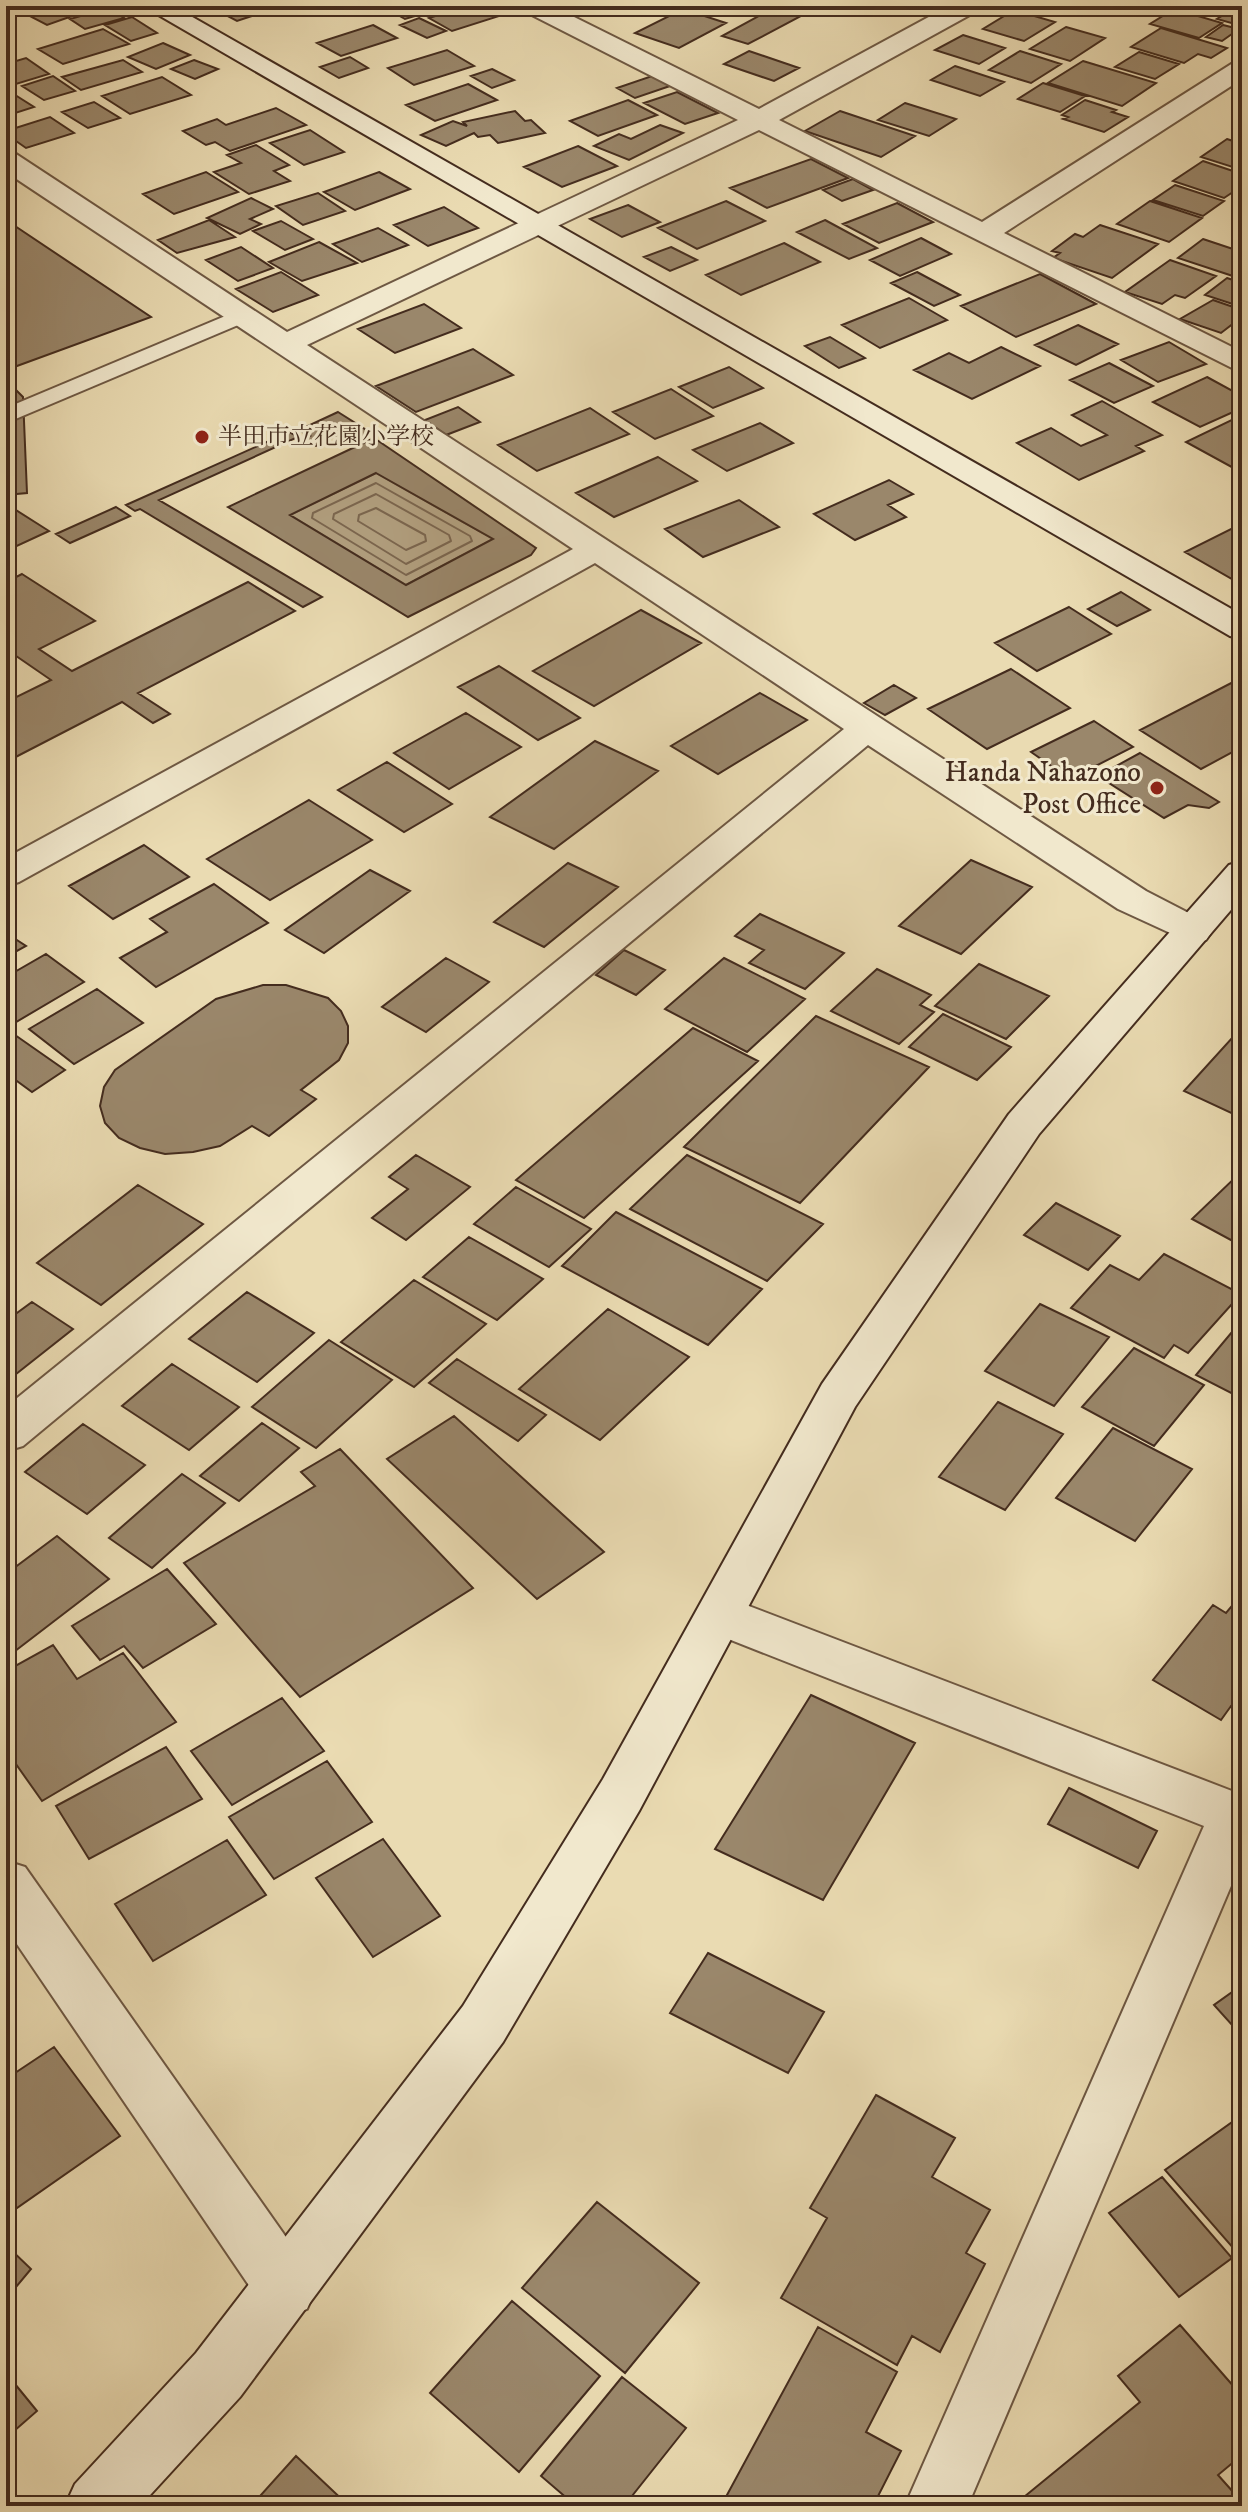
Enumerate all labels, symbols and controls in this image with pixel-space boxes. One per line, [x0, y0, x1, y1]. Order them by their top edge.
place label: 半田市立花園小学校 [218, 422, 434, 452]
marker: 半田市立花園小学校 [193, 428, 211, 446]
place label: Handa Nahazono Post Office [944, 755, 1141, 822]
marker: Handa Nahazono Post Office [1148, 779, 1166, 797]

